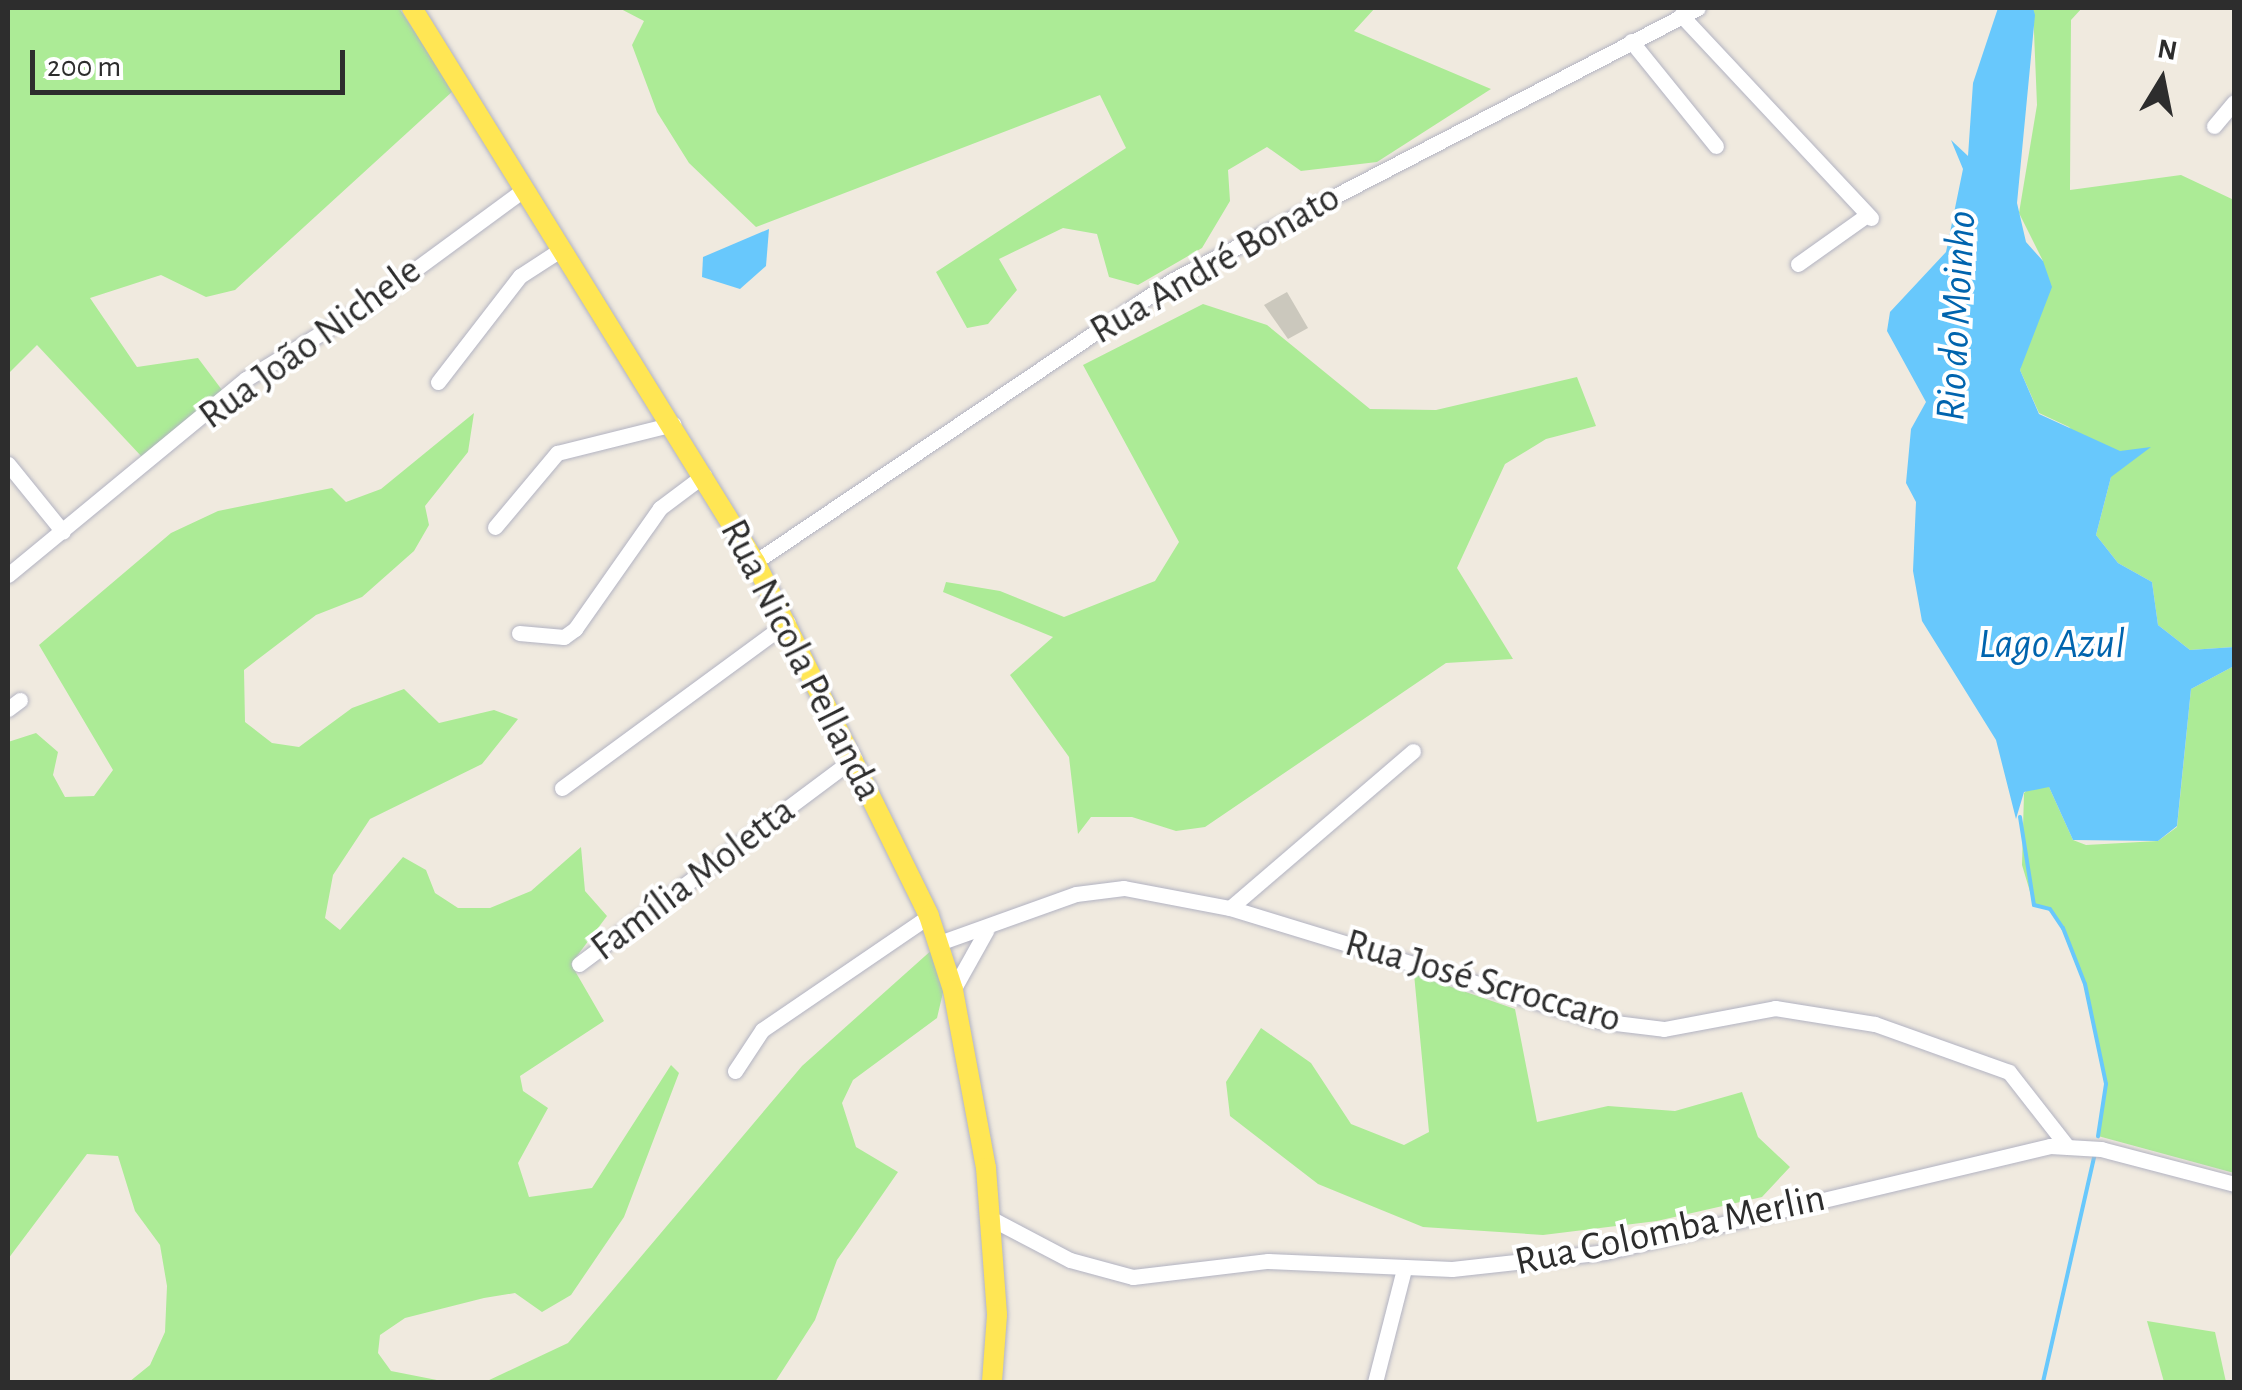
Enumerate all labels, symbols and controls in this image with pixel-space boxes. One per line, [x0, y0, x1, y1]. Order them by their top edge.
scale bar [35, 30, 350, 92]
north arrow [2112, 30, 2212, 130]
text: N [2155, 35, 2179, 66]
text: 200 m [47, 52, 121, 82]
street label: Rua André Bonato [1082, 173, 1348, 355]
water label: Rio do Moinho [1925, 210, 1987, 422]
street label: Rua João Nichele [190, 246, 430, 440]
street label: Rua Nicola Pellanda [709, 511, 893, 809]
water label: Lago Azul [1979, 619, 2125, 669]
street label: Família Moletta [581, 787, 805, 971]
street label: Rua José Scroccaro [1340, 919, 1626, 1043]
street label: Rua Colomba Merlin [1511, 1174, 1829, 1286]

